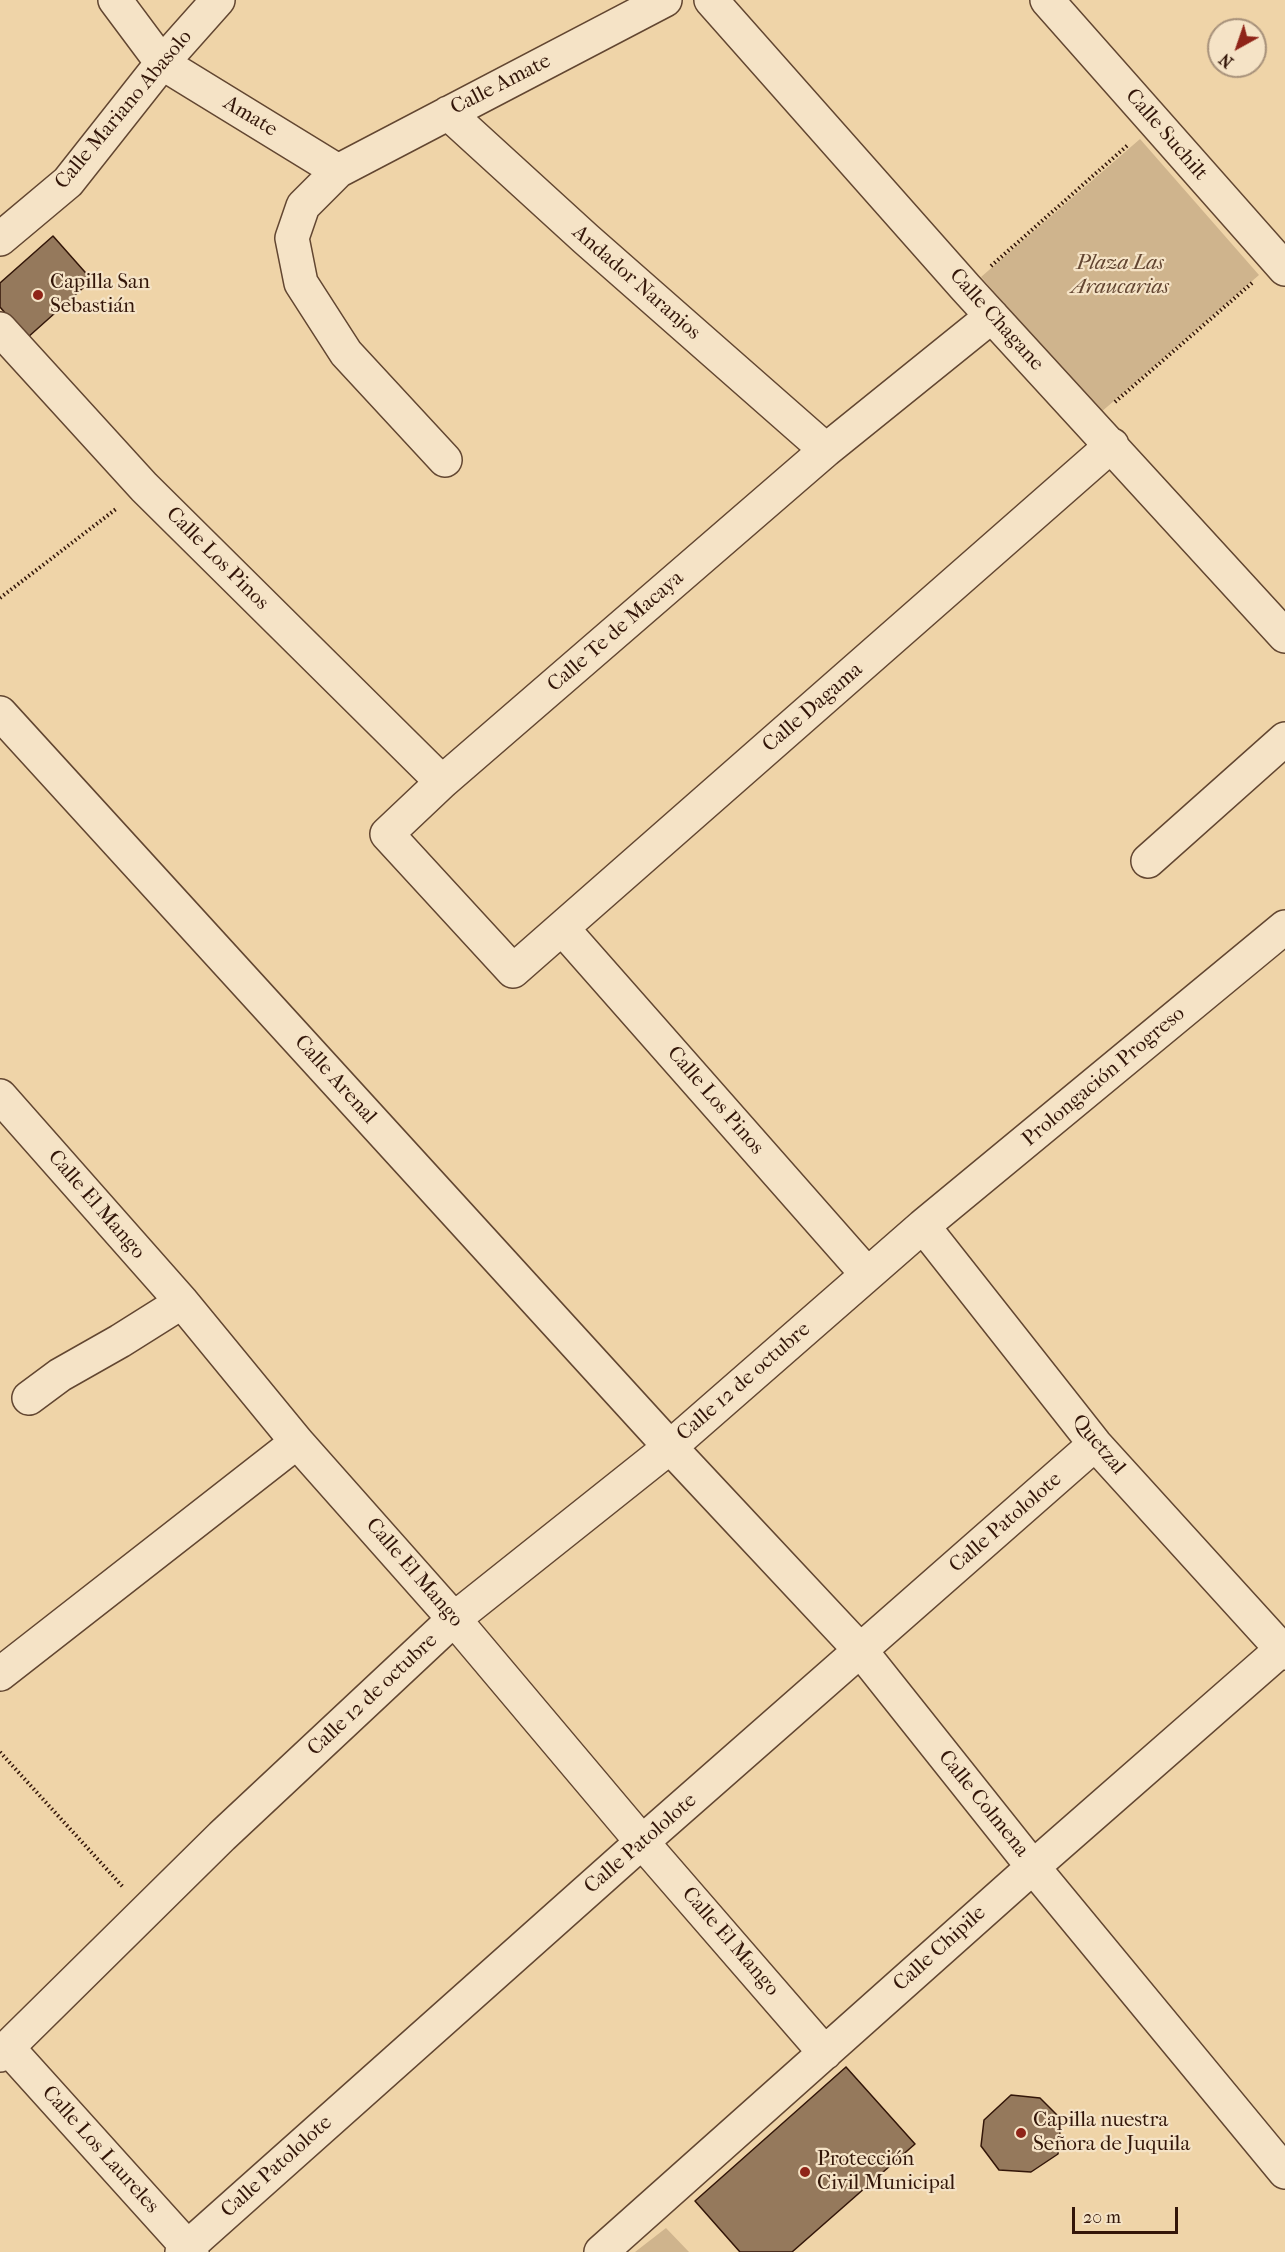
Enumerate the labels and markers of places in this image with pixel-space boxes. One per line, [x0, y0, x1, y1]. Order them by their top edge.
place label: Capilla San Sebastián [50, 270, 150, 320]
marker: Capilla San Sebastián [31, 288, 45, 302]
place label: Capilla nuestra Señora de Juquila [1033, 2108, 1190, 2158]
marker: Capilla nuestra Señora de Juquila [1014, 2126, 1028, 2140]
place label: Protección Civil Municipal [817, 2147, 955, 2197]
marker: Protección Civil Municipal [798, 2165, 812, 2179]

